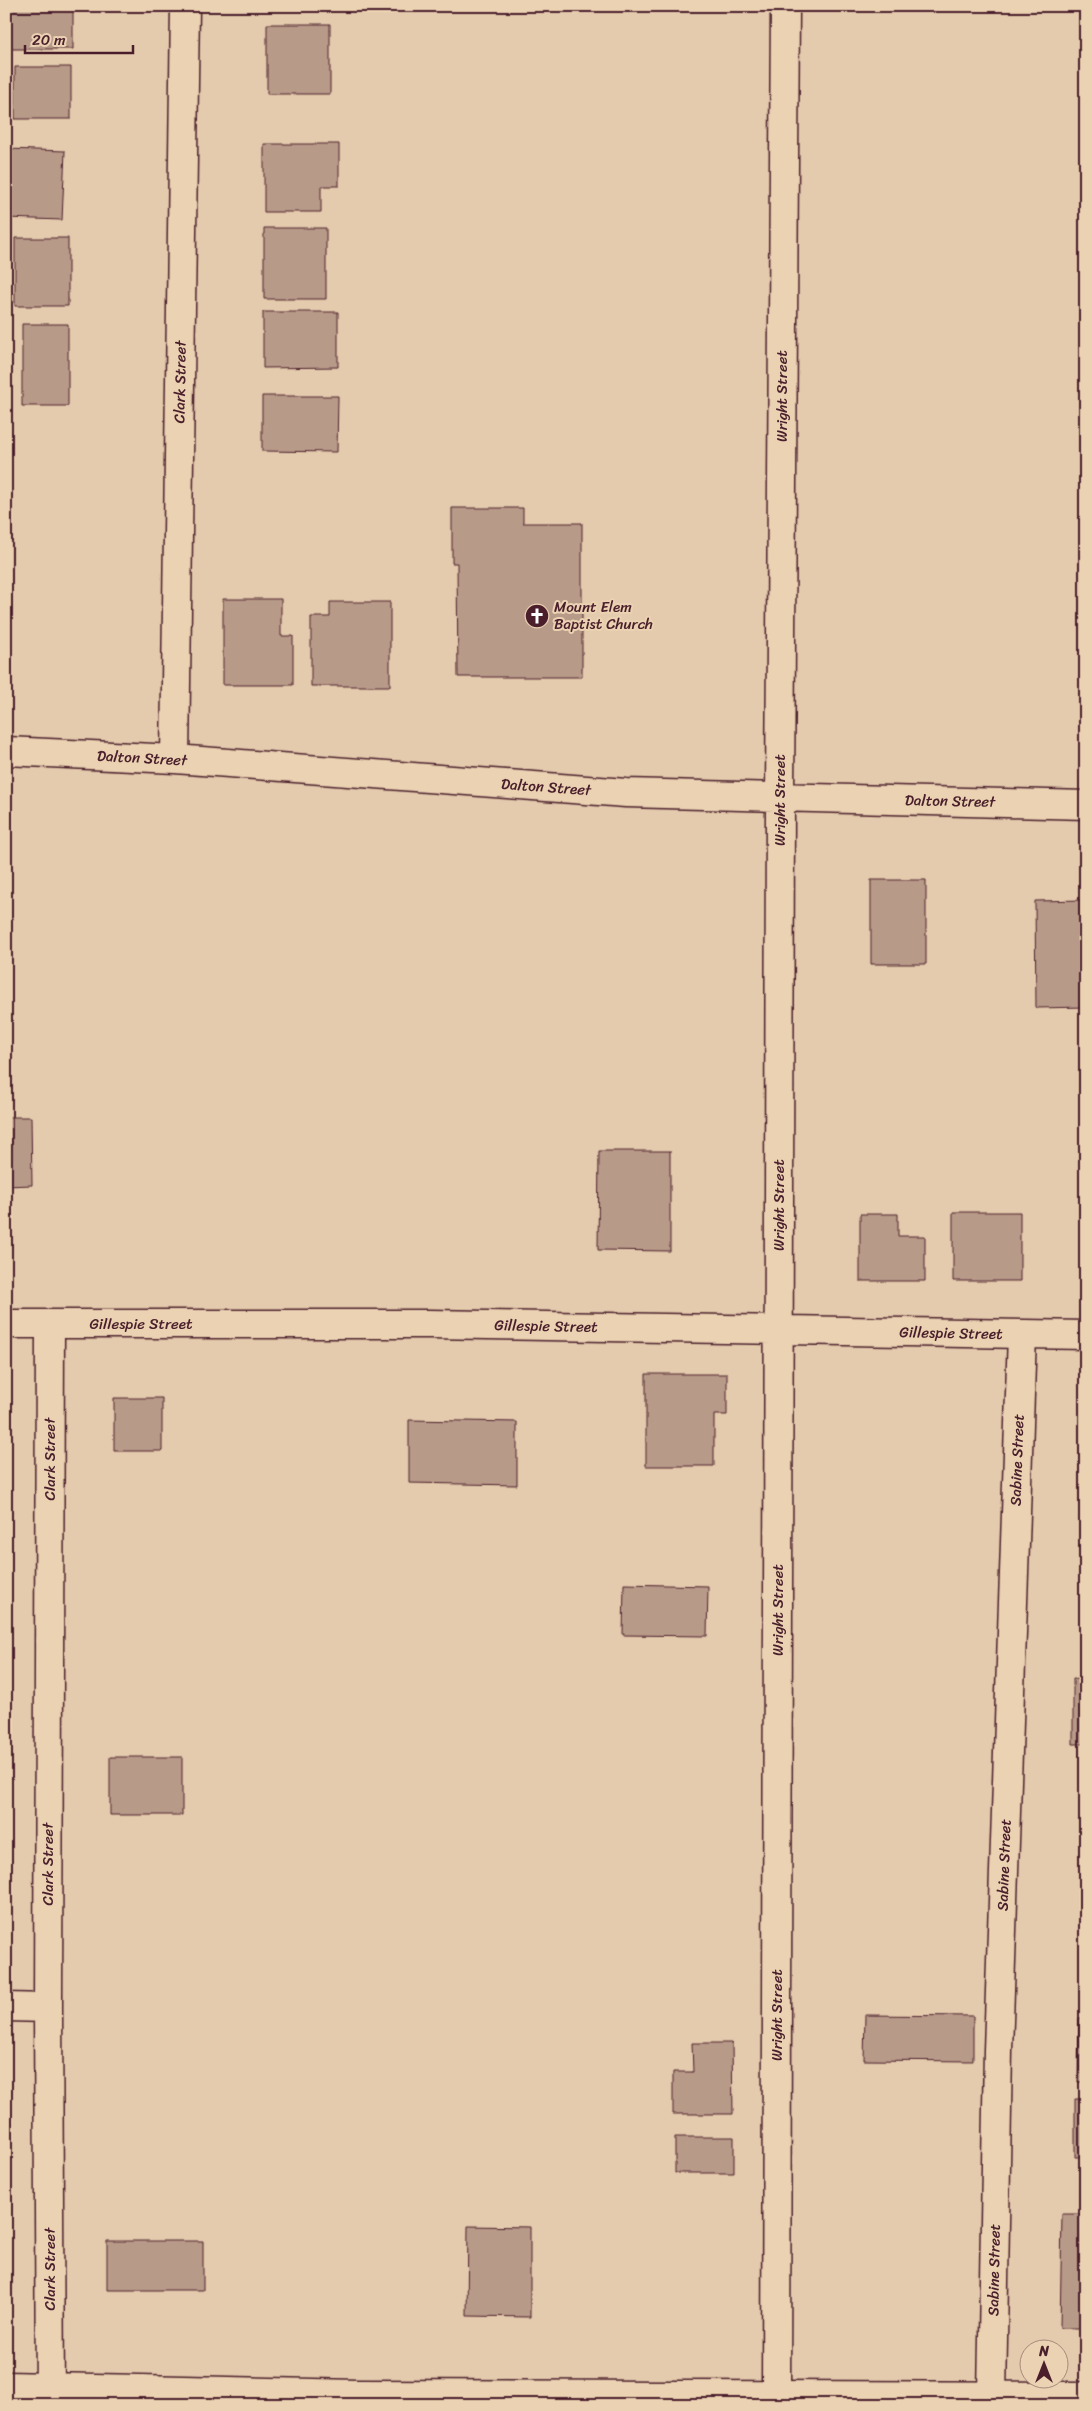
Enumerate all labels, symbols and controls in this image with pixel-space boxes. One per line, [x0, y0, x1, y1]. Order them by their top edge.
scale bar [25, 22, 132, 54]
text: 20 m [32, 27, 66, 53]
street label: Clark Street [166, 339, 194, 424]
street label: Wright Street [769, 350, 795, 442]
place label: Mount Elem Baptist Church [554, 594, 653, 637]
church icon: Mount Elem Baptist Church [524, 603, 550, 629]
street label: Dalton Street [96, 743, 189, 773]
street label: Wright Street [767, 754, 793, 846]
street label: Dalton Street [500, 771, 593, 803]
street label: Dalton Street [905, 787, 996, 815]
street label: Wright Street [766, 1159, 792, 1251]
street label: Gillespie Street [89, 1311, 193, 1337]
street label: Gillespie Street [494, 1312, 598, 1340]
street label: Gillespie Street [899, 1319, 1003, 1347]
street label: Sabine Street [1002, 1413, 1032, 1506]
street label: Clark Street [37, 1417, 63, 1500]
street label: Wright Street [765, 1564, 791, 1656]
street label: Sabine Street [989, 1818, 1019, 1911]
street label: Clark Street [35, 1822, 61, 1905]
street label: Wright Street [764, 1969, 790, 2061]
street label: Sabine Street [980, 2223, 1008, 2316]
street label: Clark Street [37, 2227, 63, 2310]
north arrow [1020, 2338, 1070, 2388]
text: N [1038, 2339, 1049, 2364]

